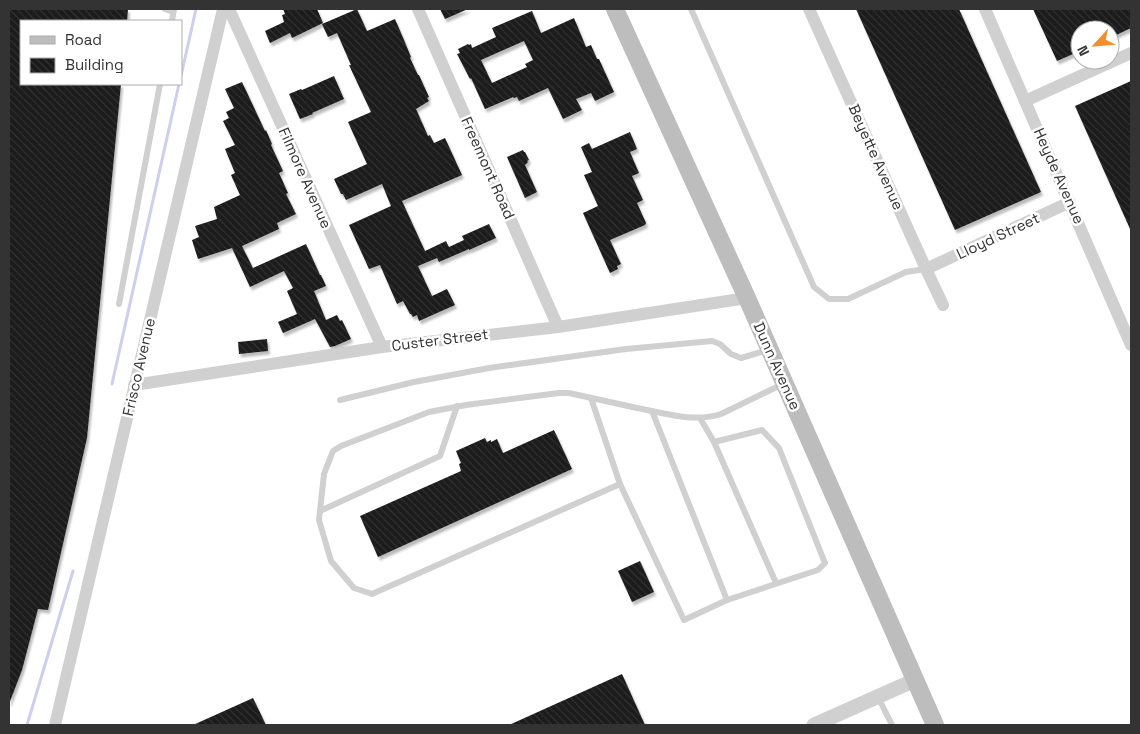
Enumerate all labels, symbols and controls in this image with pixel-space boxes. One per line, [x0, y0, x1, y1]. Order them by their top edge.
legend [20, 20, 182, 85]
north arrow [1070, 20, 1120, 70]
text: Road [65, 30, 102, 49]
text: N [1073, 43, 1093, 59]
text: Building [65, 55, 124, 74]
street label: Beyette Avenue [845, 101, 908, 213]
street label: Freemont Road [457, 114, 520, 222]
street label: Filmore Avenue [275, 124, 336, 231]
street label: Heyde Avenue [1030, 125, 1089, 227]
street label: Lloyd Street [953, 208, 1043, 263]
street label: Frisco Avenue [118, 316, 159, 418]
street label: Dunn Avenue [750, 319, 805, 413]
street label: Custer Street [390, 324, 490, 355]

